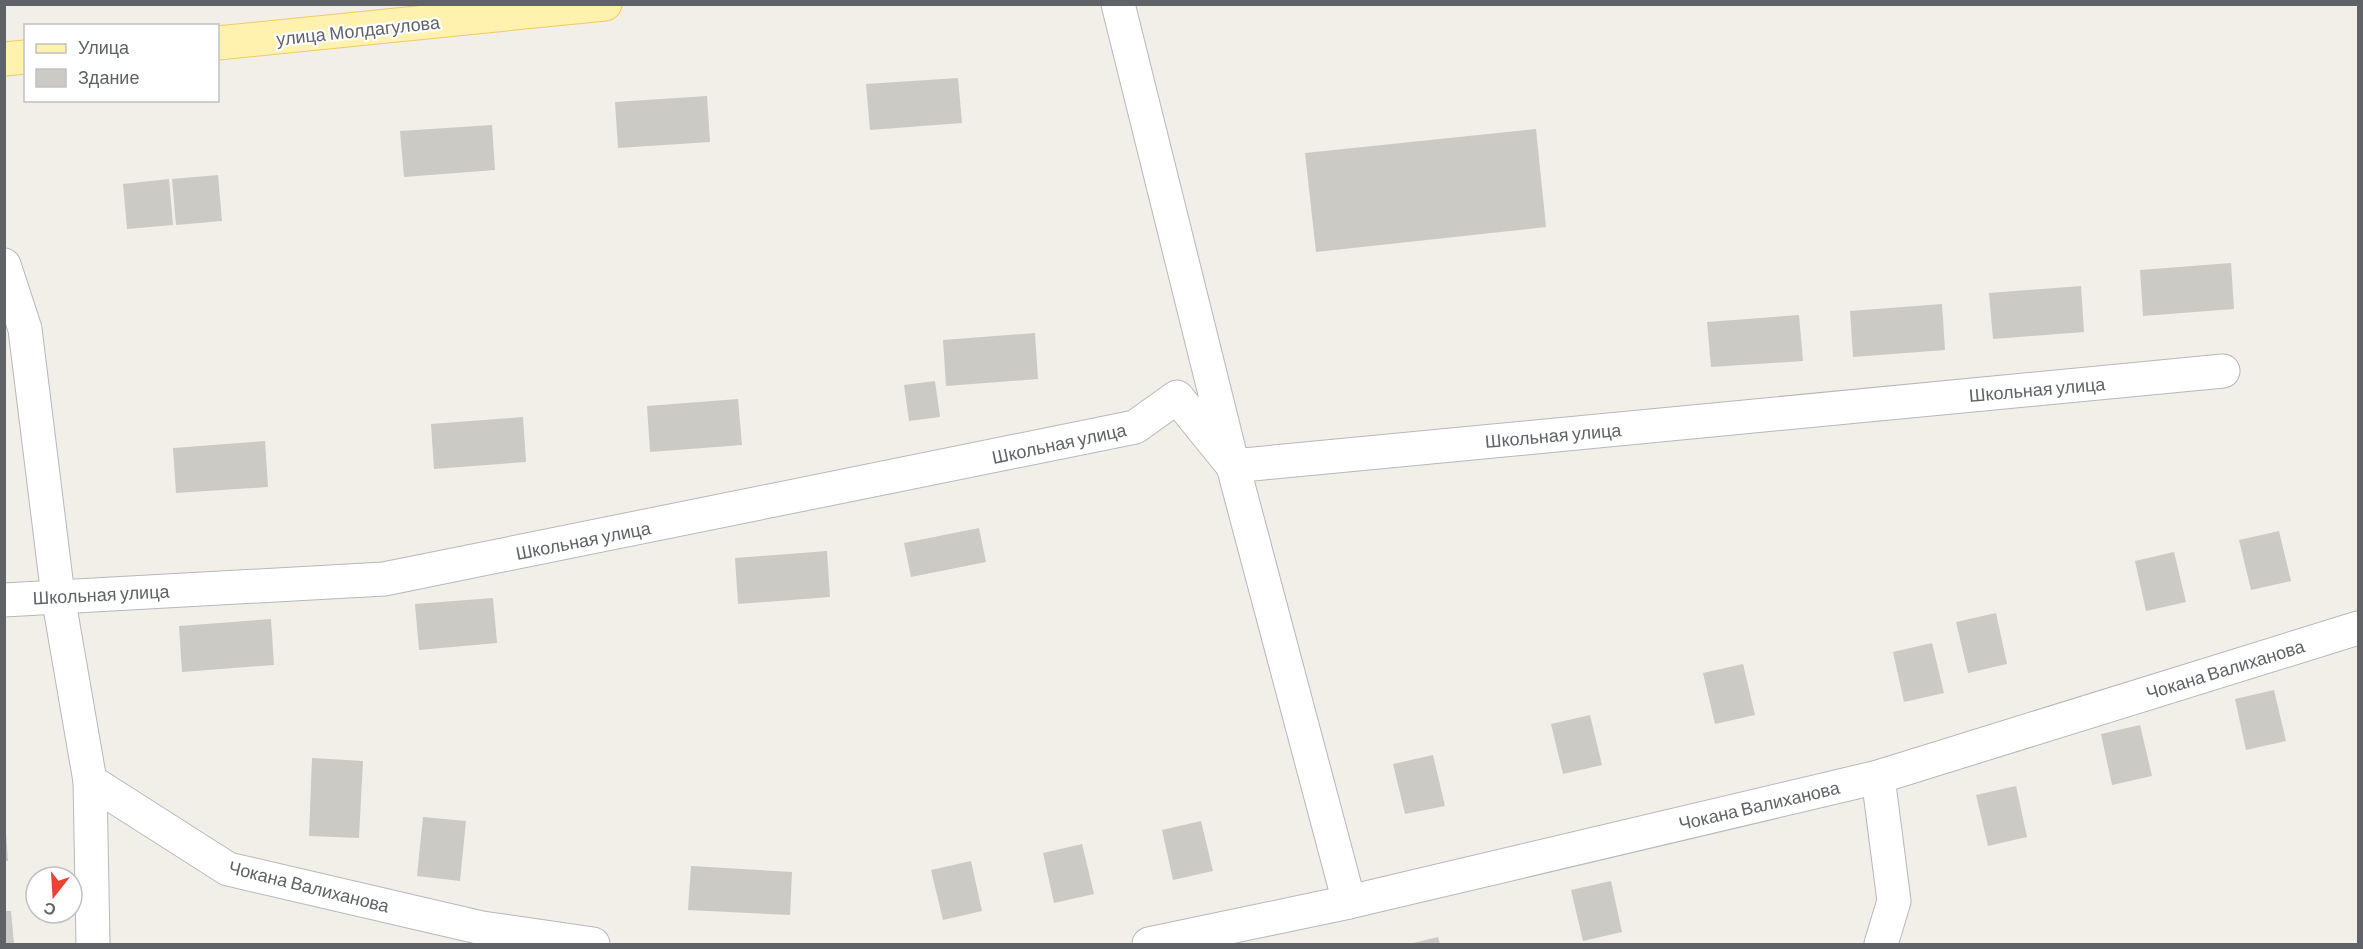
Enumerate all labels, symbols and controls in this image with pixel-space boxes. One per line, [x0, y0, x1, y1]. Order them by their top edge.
street label: улица Молдагулова [275, 10, 442, 50]
legend [24, 24, 219, 102]
text: Улица [78, 36, 130, 58]
text: Здание [78, 66, 139, 88]
street label: Школьная улица [1968, 372, 2107, 406]
street label: Школьная улица [990, 418, 1129, 468]
street label: Школьная улица [1484, 418, 1623, 452]
street label: Школьная улица [514, 516, 653, 564]
street label: Школьная улица [32, 579, 171, 609]
street label: Чокана Валиханова [2143, 634, 2308, 704]
street label: Чокана Валиханова [1676, 776, 1843, 834]
street label: Чокана Валиханова [227, 855, 392, 917]
north arrow [24, 865, 84, 925]
text: С [41, 899, 58, 921]

